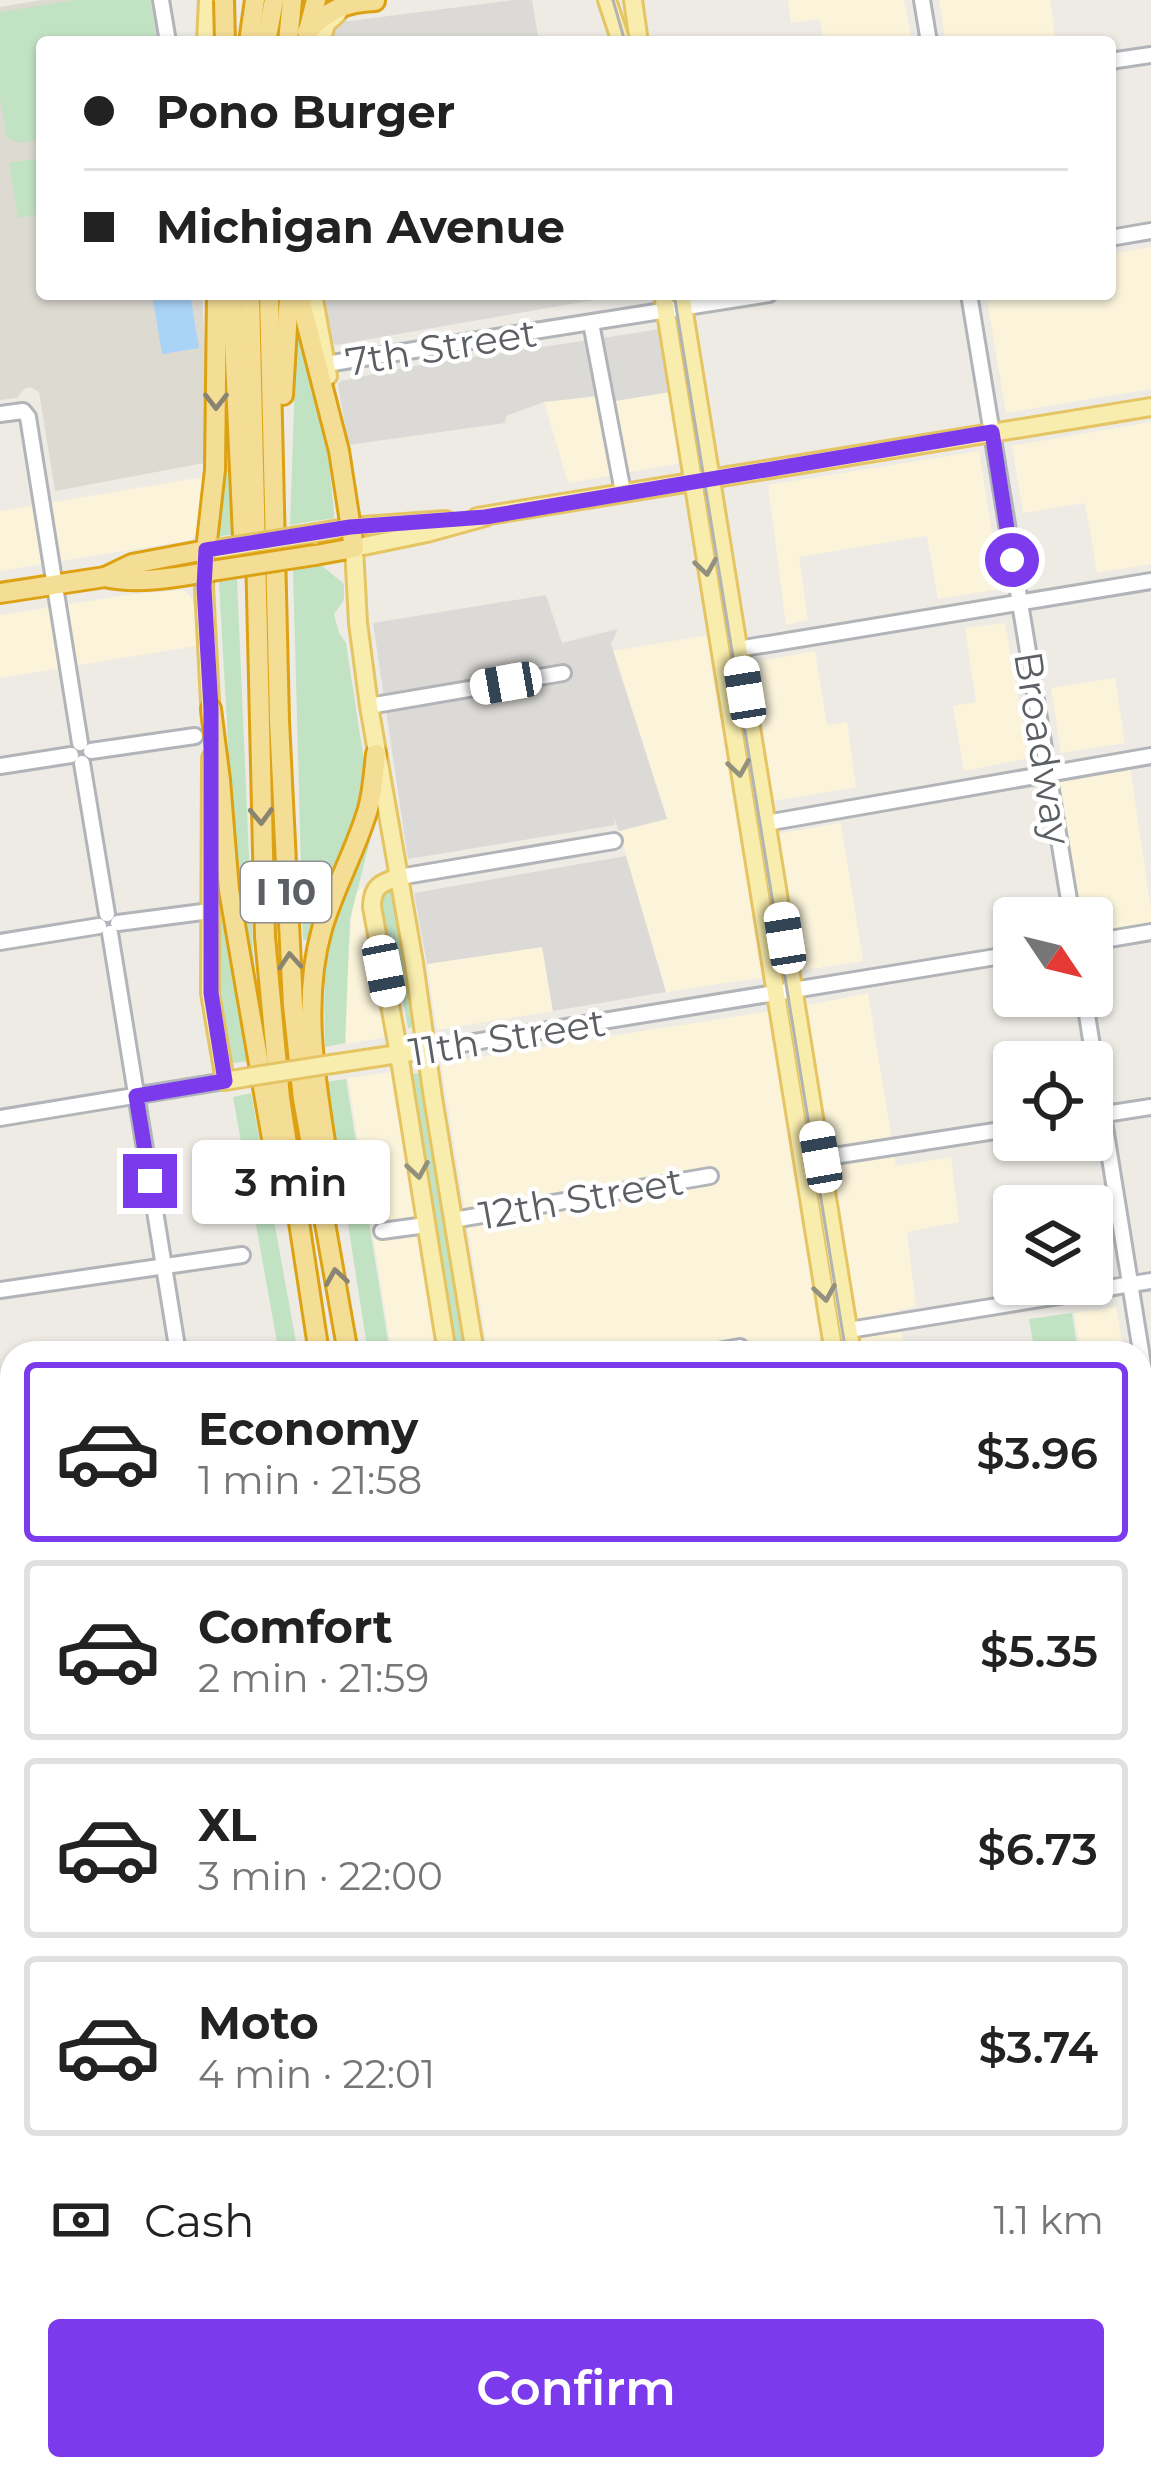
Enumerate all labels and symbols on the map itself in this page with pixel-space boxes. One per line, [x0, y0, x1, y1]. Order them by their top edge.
street label: 7th Street [342, 308, 540, 386]
one-way arrow [203, 393, 229, 411]
route start [985, 533, 1039, 587]
one-way arrow [693, 557, 718, 577]
street label: Broadway [1004, 648, 1082, 849]
car [722, 654, 768, 730]
car [467, 659, 545, 707]
one-way arrow [725, 758, 750, 778]
one-way arrow [248, 807, 274, 826]
road number: I 10 [241, 862, 331, 922]
north arrow [993, 897, 1113, 1017]
car [762, 900, 808, 976]
car [359, 932, 409, 1010]
one-way arrow [278, 951, 304, 970]
street label: 11th Street [405, 998, 609, 1076]
car [797, 1118, 845, 1196]
callout: 3 min [192, 1139, 390, 1223]
route end [123, 1154, 177, 1208]
street label: 12th Street [475, 1156, 687, 1240]
one-way arrow [404, 1160, 429, 1180]
one-way arrow [324, 1268, 349, 1288]
one-way arrow [811, 1283, 837, 1303]

